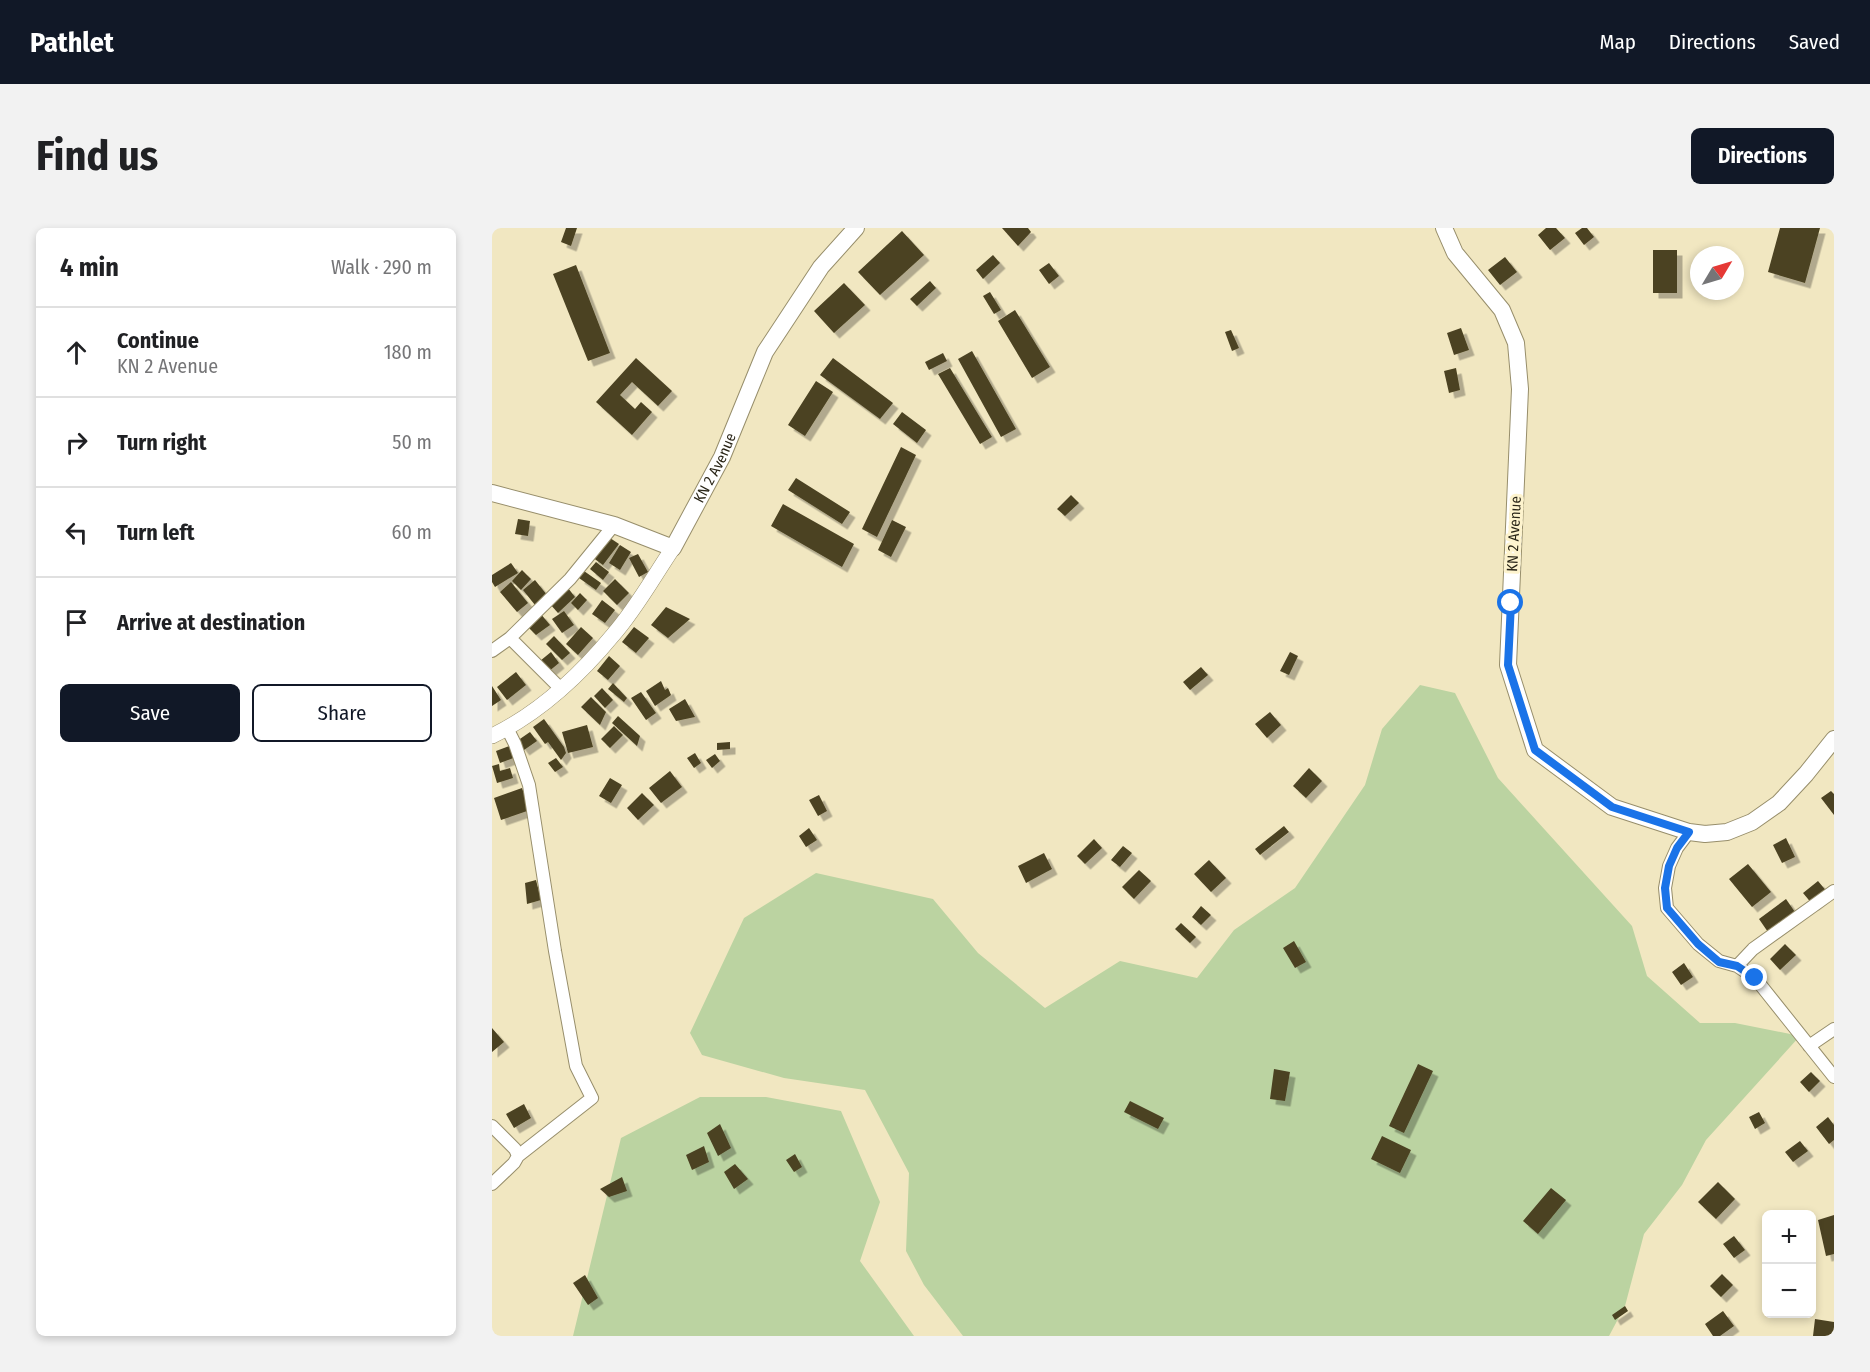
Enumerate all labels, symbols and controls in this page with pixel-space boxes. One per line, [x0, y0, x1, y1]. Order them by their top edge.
text: Pathlet [30, 26, 114, 59]
text: Map [1599, 29, 1636, 55]
text: Directions [1669, 29, 1756, 55]
text: Saved [1789, 29, 1840, 55]
button: Directions [1691, 128, 1834, 184]
text: Find us [36, 131, 158, 181]
north arrow [1690, 246, 1744, 300]
text: 4 min [60, 252, 119, 283]
text: Walk · 290 m [331, 255, 432, 279]
text: Continue [117, 327, 199, 354]
icon: ahead [60, 336, 93, 369]
text: 180 m [384, 340, 432, 364]
text: KN 2 Avenue [117, 354, 218, 378]
icon: right [60, 426, 93, 459]
text: Turn right [117, 429, 206, 456]
text: 50 m [392, 430, 432, 454]
street label: KN 2 Avenue [690, 430, 740, 506]
street label: KN 2 Avenue [1503, 496, 1525, 572]
icon: left [60, 516, 93, 549]
text: Turn left [117, 519, 195, 546]
text: 60 m [392, 520, 432, 544]
route start [1497, 589, 1523, 615]
icon: arrive [60, 606, 93, 639]
text: Arrive at destination [117, 609, 305, 636]
button: Save [60, 684, 240, 742]
button: Share [252, 684, 432, 742]
route end [1741, 964, 1767, 990]
map controls [1762, 1210, 1816, 1318]
button: + [1762, 1210, 1816, 1264]
button: − [1762, 1264, 1816, 1318]

